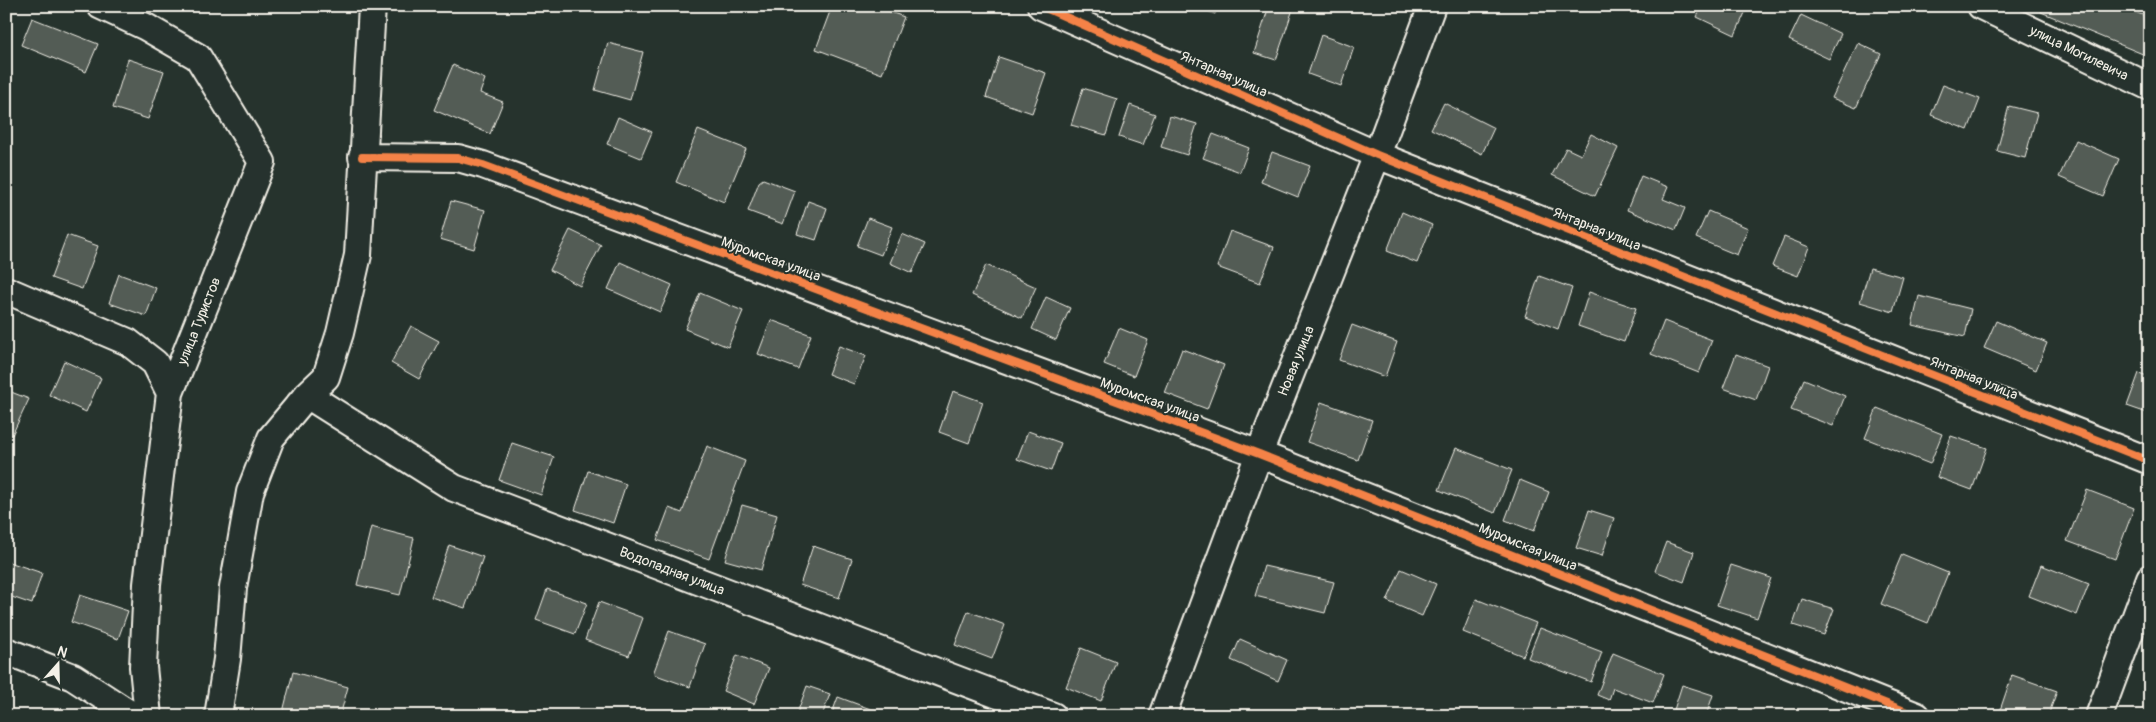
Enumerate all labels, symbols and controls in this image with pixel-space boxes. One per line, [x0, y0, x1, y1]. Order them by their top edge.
street label: улица Могилевича [2026, 21, 2131, 84]
street label: Янтарная улица [1178, 47, 1270, 101]
street label: Янтарная улица [1551, 204, 1643, 254]
street label: Муромская улица [719, 233, 823, 285]
street label: улица Туристов [173, 275, 224, 368]
street label: Новая улица [1274, 323, 1318, 399]
street label: Янтарная улица [1928, 353, 2020, 403]
street label: Муромская улица [1098, 374, 1202, 426]
street label: Муромская улица [1476, 520, 1580, 574]
street label: Водопадная улица [617, 543, 727, 599]
north arrow [32, 640, 82, 690]
text: N [55, 643, 70, 662]

